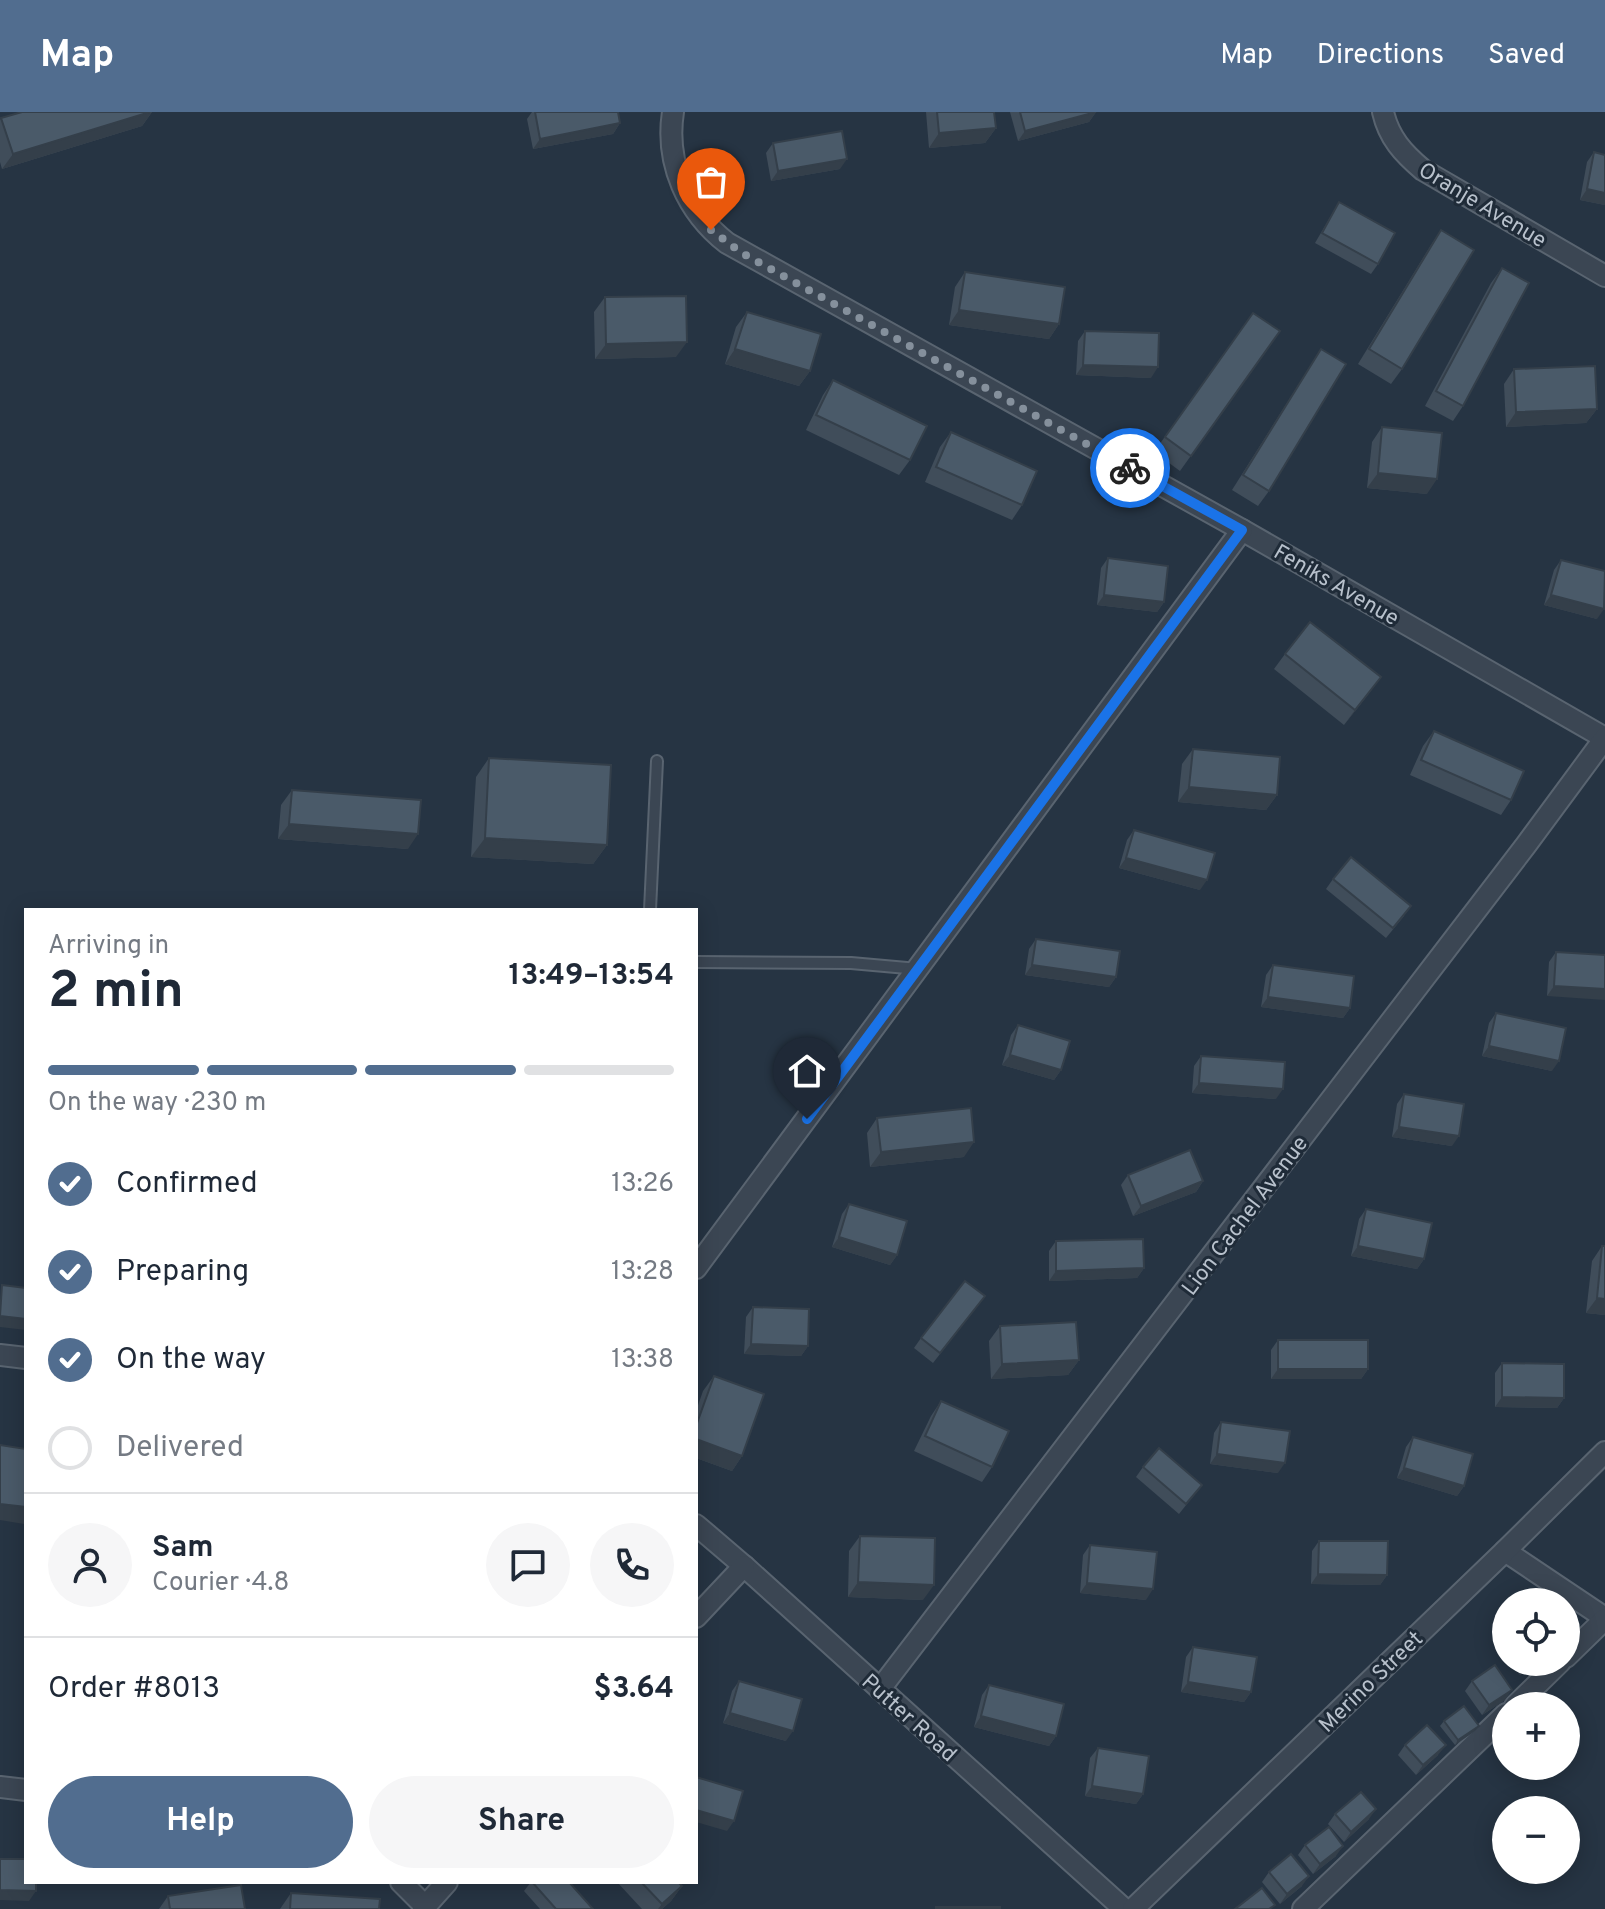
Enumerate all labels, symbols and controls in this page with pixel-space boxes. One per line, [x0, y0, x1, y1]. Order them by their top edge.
text: Map [40, 32, 114, 81]
text: Map [1220, 38, 1273, 74]
text: Directions [1317, 38, 1444, 74]
text: Saved [1488, 38, 1565, 74]
pin [677, 148, 745, 230]
street label: Oranje Avenue [1413, 157, 1551, 255]
icon: bag [689, 160, 733, 204]
courier [1090, 428, 1170, 508]
icon: bike [1108, 446, 1152, 490]
street label: Feniks Avenue [1268, 539, 1403, 633]
text: Arriving in [48, 930, 169, 963]
text: 13:49–13:54 [508, 958, 674, 995]
text: 2 min [48, 960, 184, 1026]
pin [773, 1037, 841, 1119]
icon: home [785, 1049, 829, 1093]
text: On the way · 230 m [48, 1087, 266, 1120]
street label: Lion Cachel Avenue [1177, 1131, 1315, 1302]
icon: check [48, 1162, 92, 1206]
text: Confirmed [116, 1166, 258, 1203]
text: 13:26 [611, 1168, 674, 1201]
icon: check [48, 1250, 92, 1294]
text: Preparing [116, 1254, 249, 1291]
text: 13:28 [611, 1256, 674, 1289]
icon: check [48, 1338, 92, 1382]
text: On the way [116, 1342, 266, 1379]
text: 13:38 [611, 1344, 674, 1377]
text: Delivered [116, 1430, 244, 1467]
button: person [48, 1523, 132, 1607]
button: chat [486, 1523, 570, 1607]
button: phone [590, 1523, 674, 1607]
text: Sam [152, 1530, 214, 1567]
text: Courier · 4.8 [152, 1567, 289, 1600]
map controls [1492, 1588, 1580, 1884]
button: locate [1492, 1588, 1580, 1676]
street label: Merino Street [1314, 1626, 1430, 1739]
street label: Putter Road [855, 1669, 961, 1769]
text: Order #8013 [48, 1671, 220, 1708]
text: $3.64 [594, 1671, 674, 1708]
button: + [1492, 1692, 1580, 1780]
button: Help [48, 1776, 353, 1868]
button: Share [369, 1776, 674, 1868]
button: − [1492, 1796, 1580, 1884]

